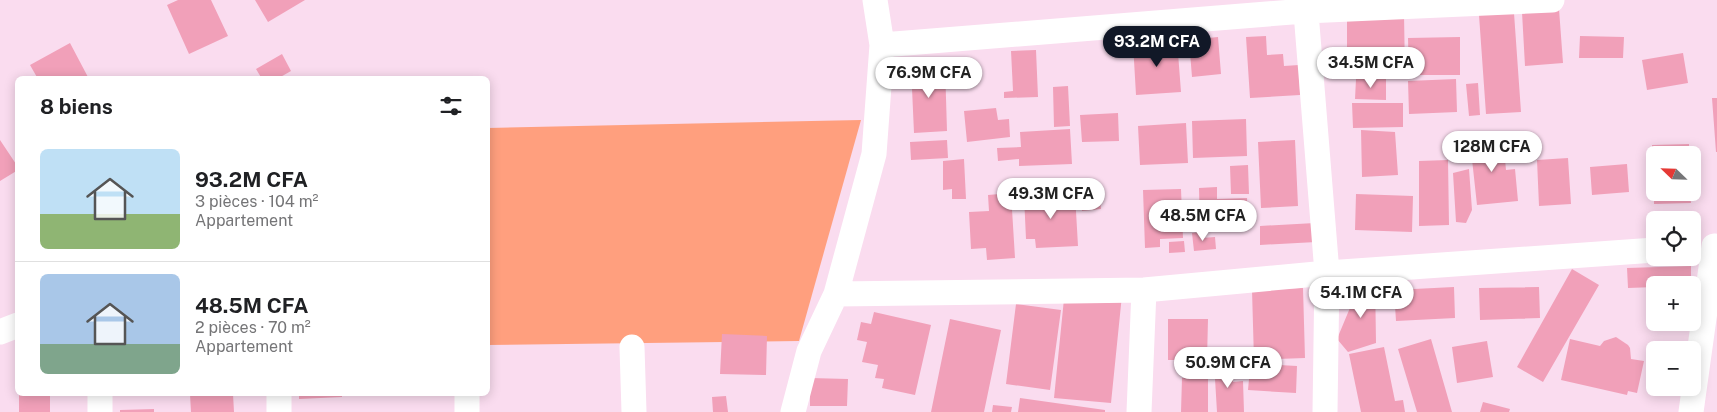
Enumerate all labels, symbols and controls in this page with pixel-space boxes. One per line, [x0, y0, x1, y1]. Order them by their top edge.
pin: 93.2M CFA [1100, 26, 1214, 68]
text: 93.2M CFA [1114, 32, 1200, 51]
pin: 34.5M CFA [1314, 46, 1428, 89]
text: 34.5M CFA [1328, 53, 1414, 72]
pin: 76.9M CFA [872, 56, 986, 99]
text: 76.9M CFA [886, 63, 972, 82]
icon: filters [437, 92, 465, 120]
text: 8 biens [40, 94, 113, 119]
pin: 128M CFA [1440, 130, 1544, 173]
text: 128M CFA [1453, 137, 1531, 156]
north arrow [1646, 146, 1701, 201]
map controls [1646, 146, 1701, 396]
text: 93.2M CFA [195, 167, 308, 192]
icon: home [80, 169, 140, 229]
pin: 49.3M CFA [994, 178, 1108, 220]
text: 49.3M CFA [1008, 184, 1094, 203]
text: 3 pièces · 104 m² [195, 192, 319, 211]
pin: 48.5M CFA [1146, 200, 1260, 242]
text: 48.5M CFA [1160, 206, 1246, 225]
text: Appartement [195, 211, 293, 230]
button: locate [1646, 211, 1701, 266]
pin: 54.1M CFA [1304, 276, 1418, 319]
button: + [1646, 276, 1701, 331]
text: 54.1M CFA [1320, 283, 1402, 302]
text: 48.5M CFA [195, 293, 309, 318]
icon: home [80, 294, 140, 354]
text: 2 pièces · 70 m² [195, 318, 311, 337]
text: Appartement [195, 337, 293, 356]
button: − [1646, 341, 1701, 396]
pin: 50.9M CFA [1171, 346, 1285, 389]
text: 50.9M CFA [1185, 353, 1271, 372]

